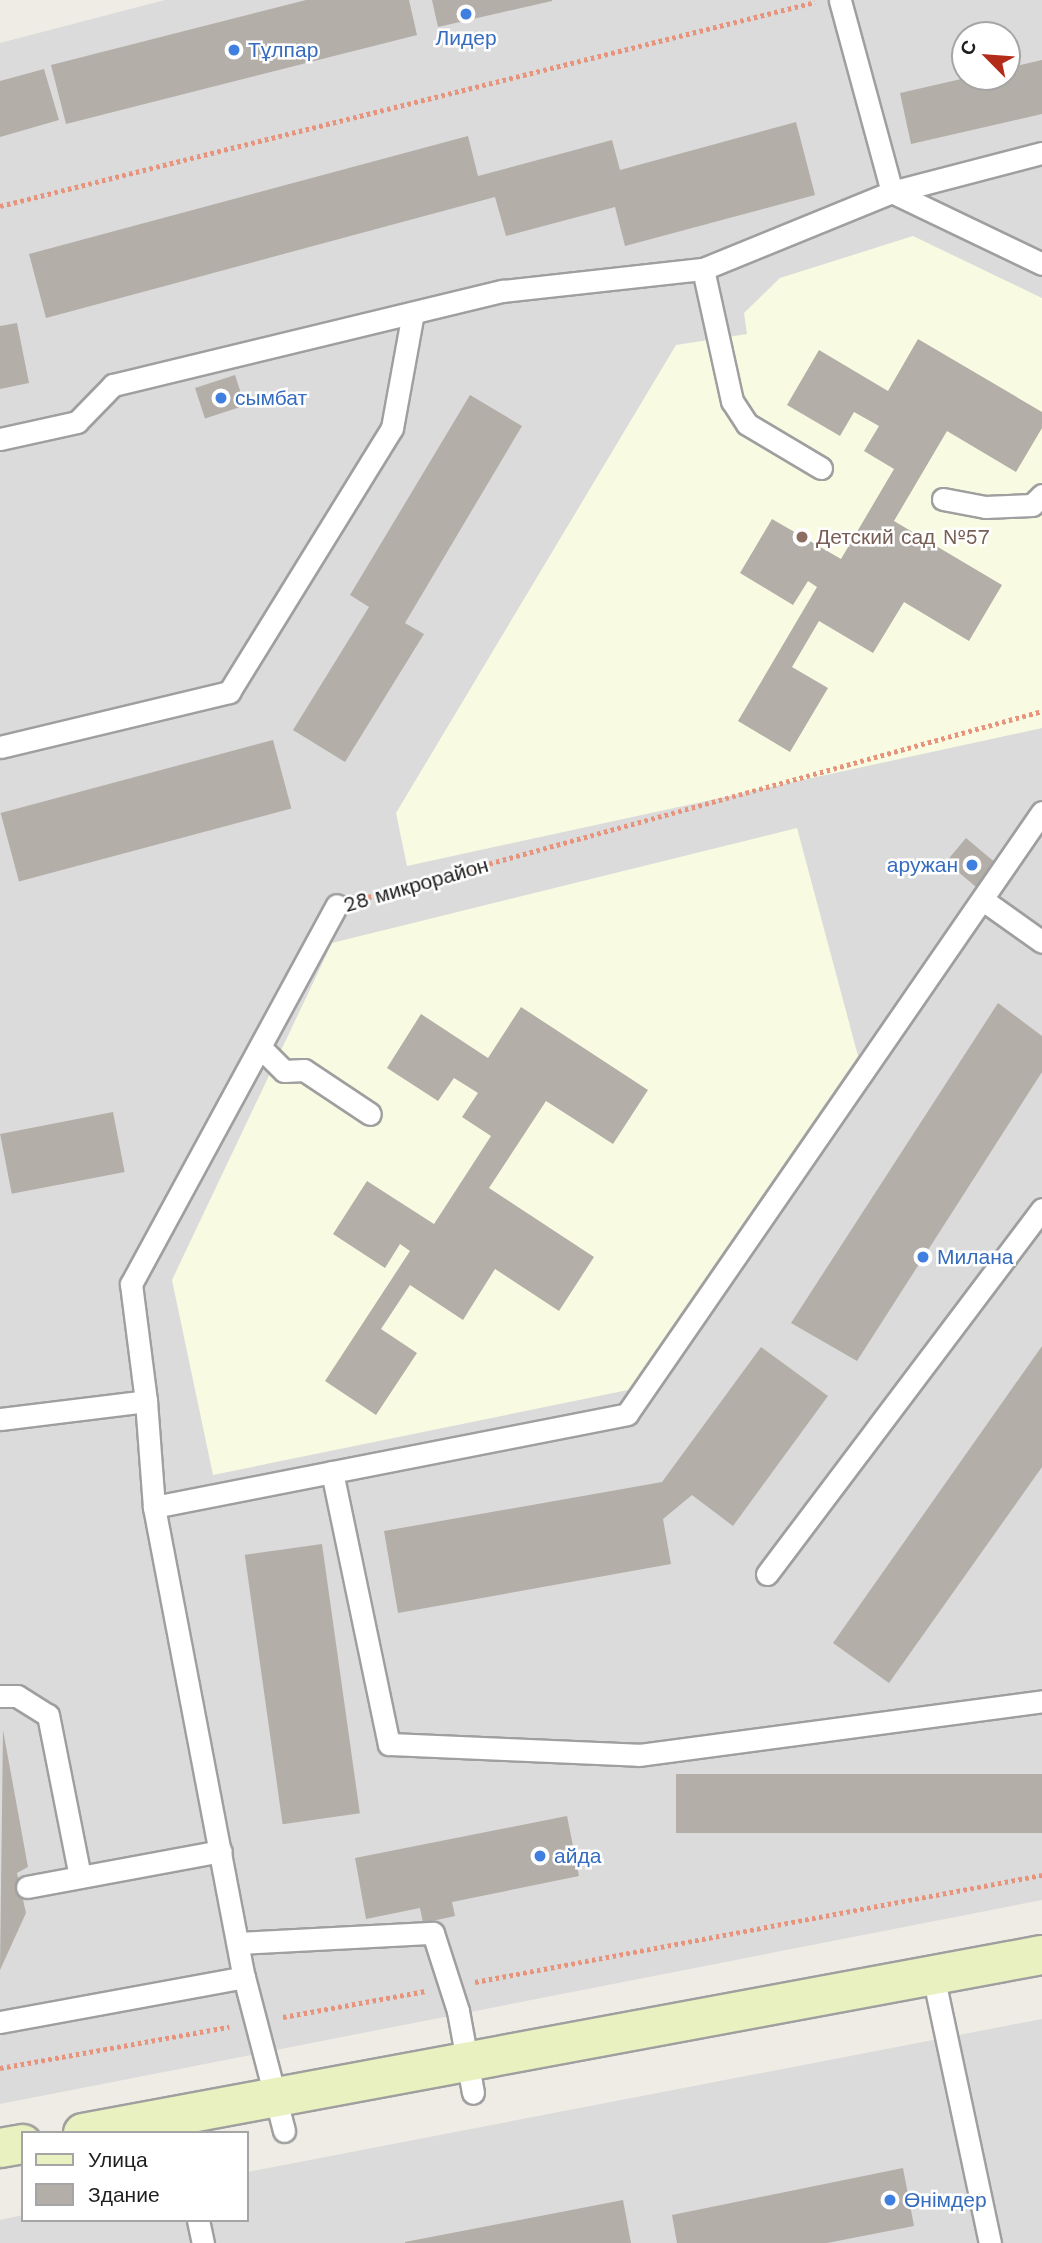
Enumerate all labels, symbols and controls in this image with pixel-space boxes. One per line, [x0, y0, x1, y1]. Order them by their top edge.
marker: Лидер [458, 6, 474, 22]
north arrow [951, 21, 1021, 91]
place label: Лидер [435, 25, 497, 51]
place label: Тұлпар [248, 37, 318, 63]
text: С [955, 37, 982, 59]
marker: Тұлпар [226, 42, 242, 58]
place label: сымбат [235, 385, 307, 411]
marker: сымбат [213, 390, 229, 406]
place label: Детский сад №57 [816, 524, 989, 550]
marker: Детский сад №57 [794, 529, 810, 545]
street label: 28 микрорайон [341, 852, 491, 918]
place label: аружан [887, 852, 958, 878]
marker: аружан [964, 857, 980, 873]
place label: Милана [937, 1244, 1013, 1270]
marker: Милана [915, 1249, 931, 1265]
place label: айда [554, 1843, 601, 1869]
marker: айда [532, 1848, 548, 1864]
legend [21, 2131, 248, 2222]
text: Улица [88, 2147, 148, 2172]
text: Здание [88, 2182, 160, 2207]
place label: Өнімдер [904, 2187, 987, 2213]
marker: Өнімдер [882, 2192, 898, 2208]

